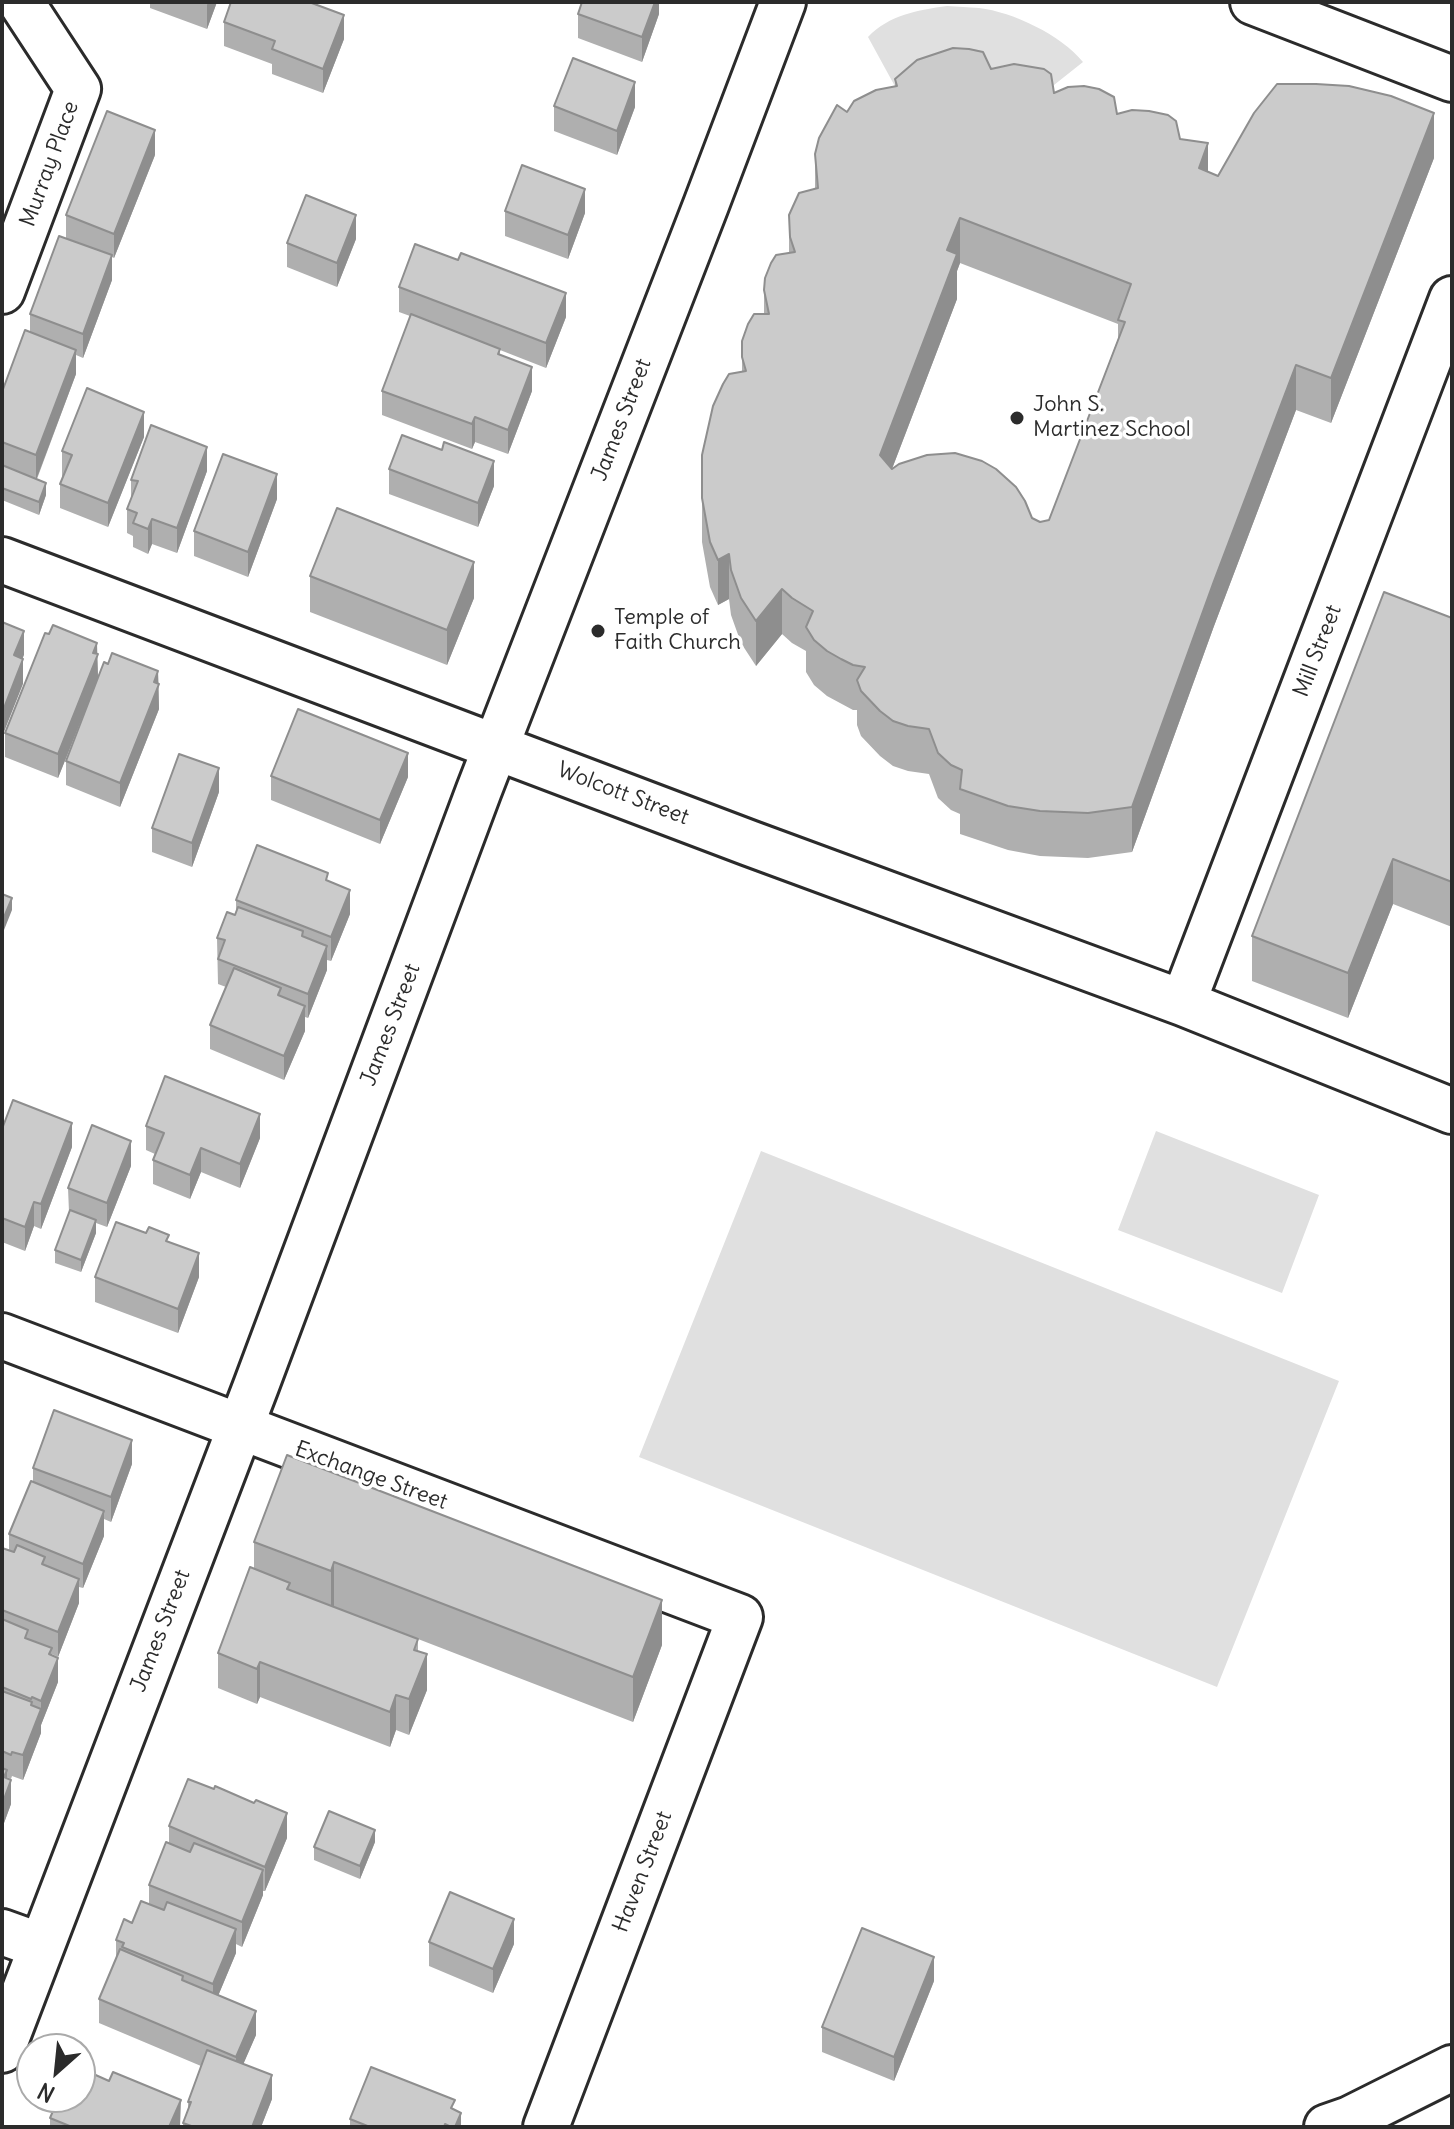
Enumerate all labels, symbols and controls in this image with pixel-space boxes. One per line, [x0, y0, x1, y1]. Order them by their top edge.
street label: Murray Place [15, 98, 85, 230]
street label: James Street [587, 355, 657, 485]
place label: John S. Martinez School [1033, 392, 1191, 444]
marker: John S. Martinez School [1008, 409, 1026, 427]
street label: Mill Street [1288, 601, 1348, 701]
place label: Temple of Faith Church [614, 605, 741, 656]
marker: Temple of Faith Church [589, 622, 607, 640]
street label: Wolcott Street [554, 757, 692, 831]
street label: James Street [356, 960, 426, 1090]
street label: Exchange Street [291, 1436, 451, 1516]
street label: James Street [126, 1566, 196, 1696]
street label: Haven Street [608, 1808, 678, 1936]
north arrow [16, 2033, 96, 2113]
text: N [33, 2077, 59, 2109]

